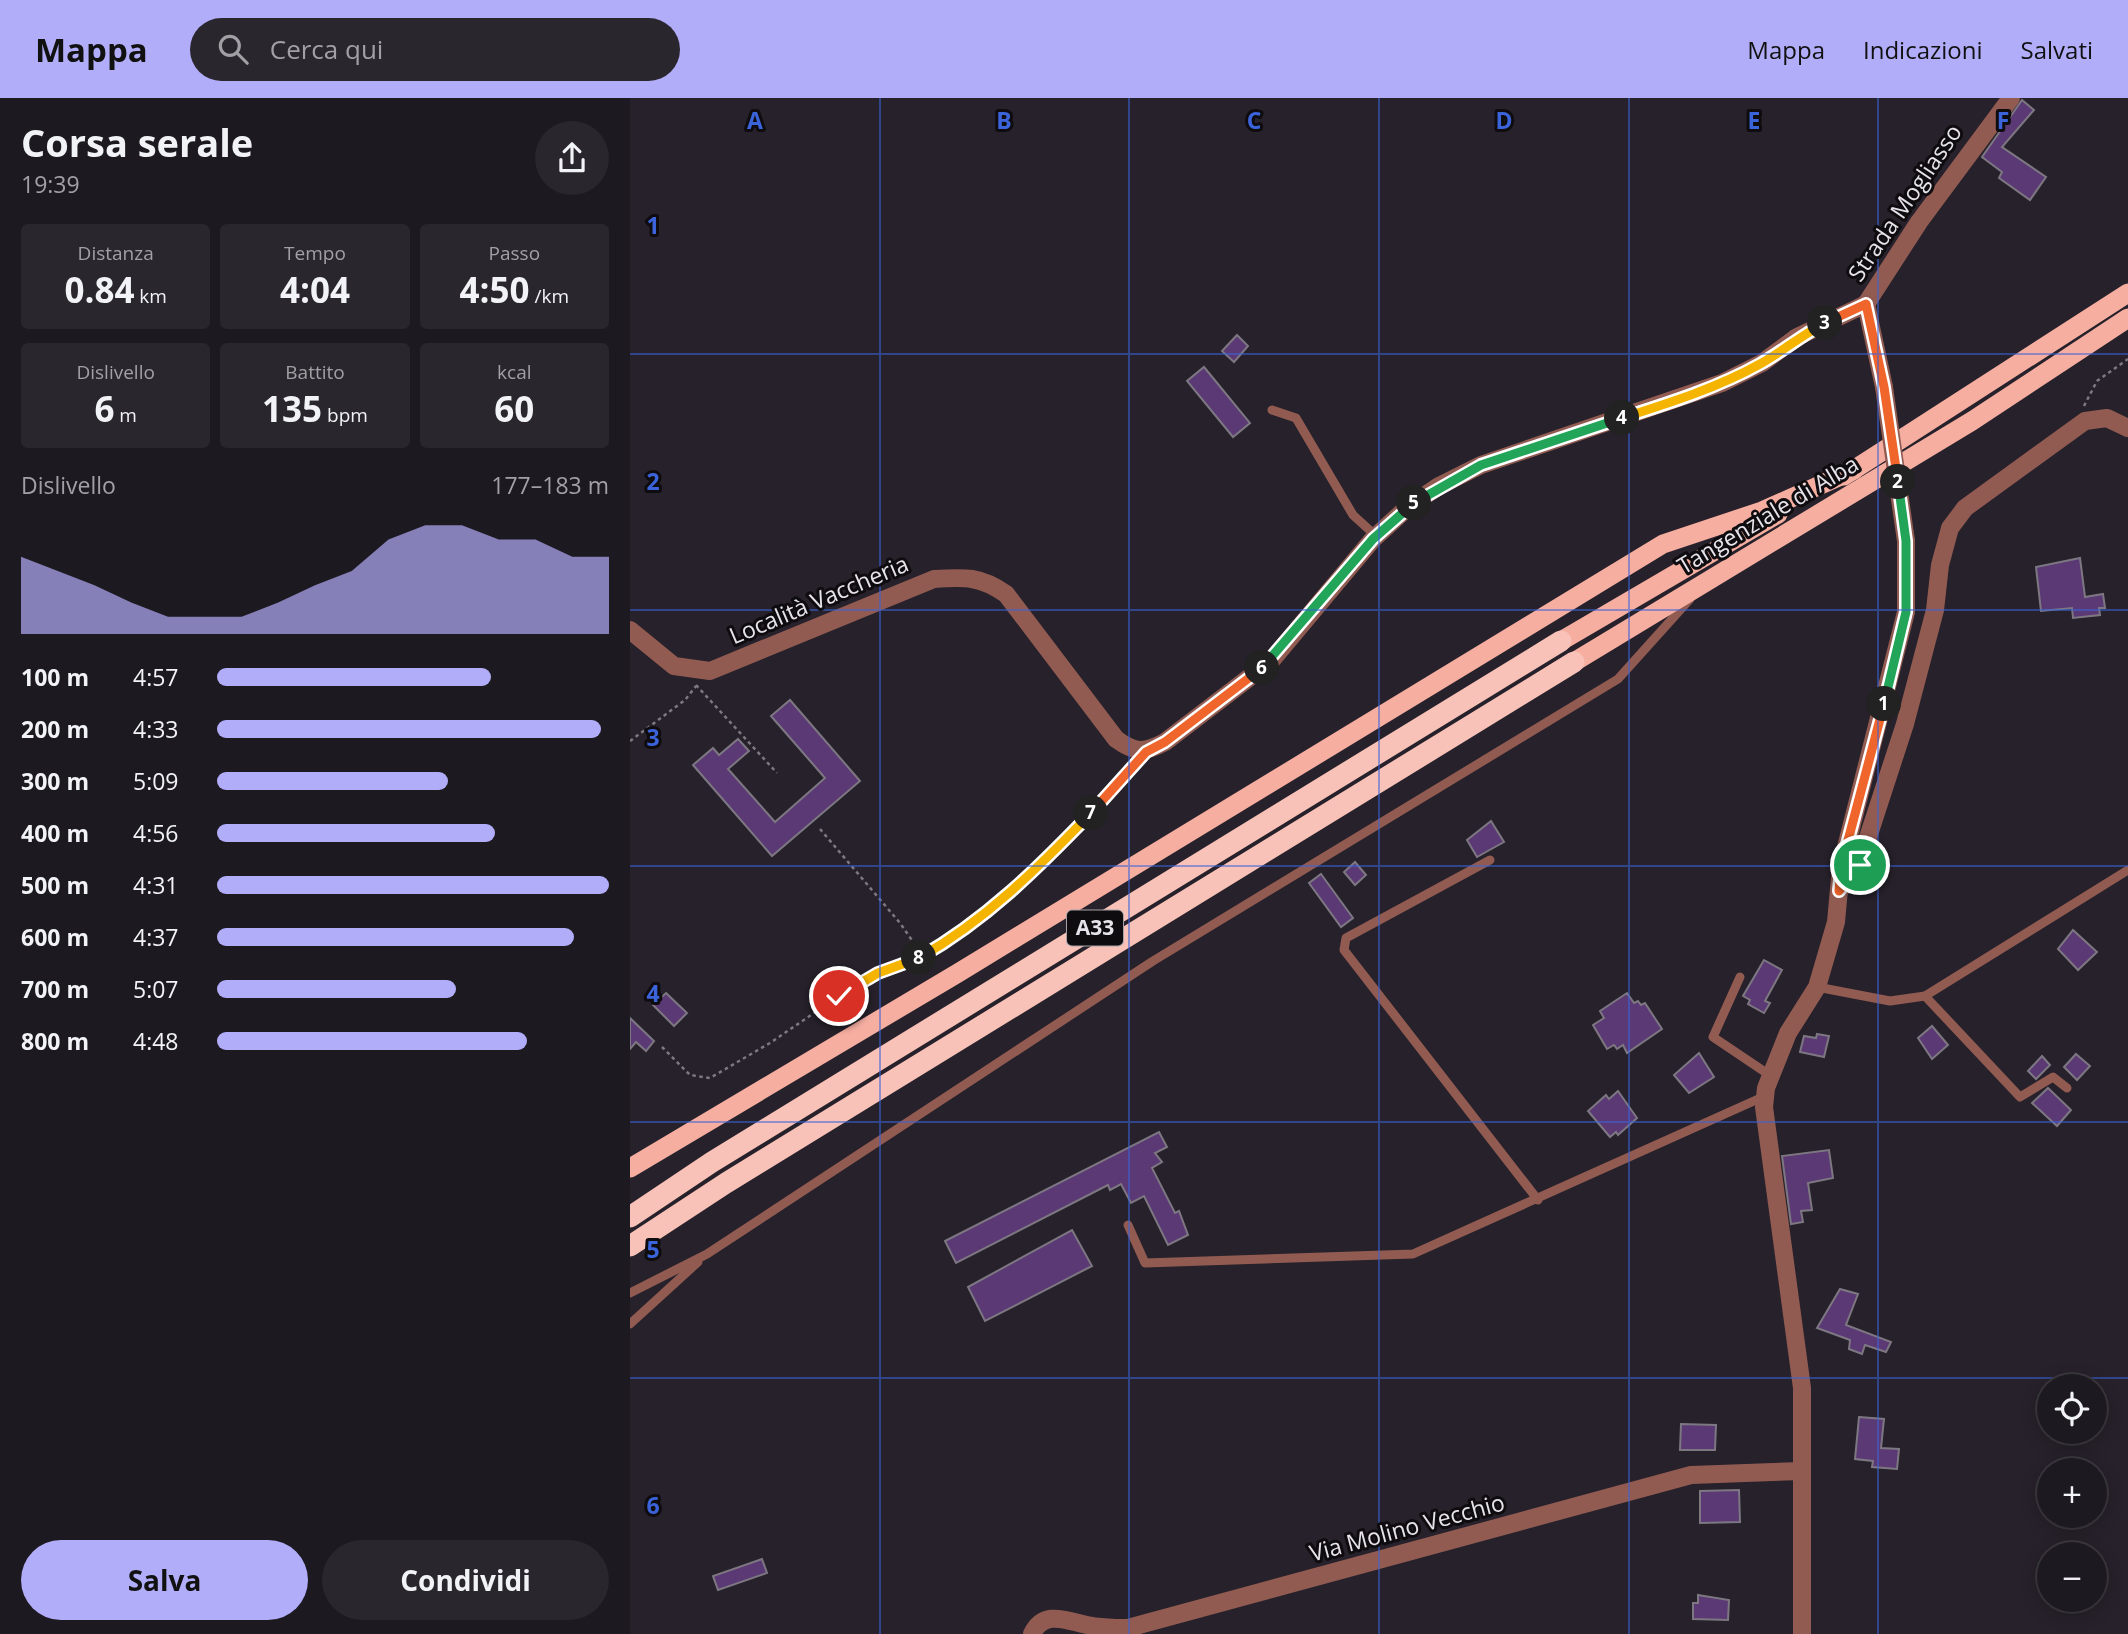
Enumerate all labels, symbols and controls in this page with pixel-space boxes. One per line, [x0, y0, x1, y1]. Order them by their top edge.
search box [190, 18, 680, 81]
text: Mappa [35, 27, 148, 72]
icon: search [214, 30, 252, 68]
text: Cerca qui [270, 31, 383, 67]
text: Mappa [1747, 33, 1825, 66]
text: Indicazioni [1863, 33, 1983, 66]
text: Salvati [2021, 33, 2093, 66]
text: A [747, 104, 763, 136]
text: B [996, 104, 1012, 136]
text: C [1247, 104, 1261, 136]
text: D [1495, 104, 1513, 136]
text: E [1748, 104, 1760, 136]
text: F [1997, 104, 2009, 136]
text: Corsa serale [21, 116, 253, 168]
street label: Strada Mogliasso [1840, 118, 1969, 287]
button: share [535, 121, 609, 195]
text: 19:39 [21, 168, 80, 200]
text: 1 [646, 209, 660, 241]
text: Distanza [78, 240, 154, 266]
text: Tempo [284, 240, 346, 266]
text: Passo [489, 240, 540, 266]
text: 0.84 [64, 266, 134, 313]
text: 4:04 [280, 266, 350, 313]
text: 4:50 [460, 266, 530, 313]
text: km [134, 283, 167, 309]
text: /km [530, 283, 569, 309]
pin: 3 [1808, 306, 1842, 341]
text: 3 [1819, 309, 1830, 335]
text: Dislivello [76, 359, 155, 385]
text: Battito [285, 359, 345, 385]
text: kcal [497, 359, 532, 385]
text: 6 [94, 385, 114, 432]
text: 135 [262, 385, 322, 432]
text: 60 [494, 385, 534, 432]
pin: 4 [1604, 400, 1640, 436]
text: m [114, 402, 137, 428]
text: bpm [322, 402, 368, 428]
text: 4 [1616, 404, 1627, 430]
street label: Tangenziale di Alba [1671, 447, 1864, 581]
pin: 2 [1880, 464, 1916, 500]
text: 2 [646, 465, 660, 497]
text: 2 [1892, 468, 1903, 494]
text: Dislivello [21, 469, 116, 501]
text: 177–183 m [491, 469, 609, 501]
pin: 5 [1396, 486, 1432, 520]
text: 5 [1408, 489, 1419, 515]
street label: Località Vaccheria [724, 547, 913, 651]
pin: 6 [1244, 650, 1280, 686]
text: 6 [1256, 654, 1267, 680]
text: 100 m [21, 661, 89, 693]
text: 4:57 [133, 661, 179, 693]
pin: 1 [1866, 686, 1902, 722]
text: 1 [1878, 690, 1889, 716]
text: 200 m [21, 713, 89, 745]
text: 4:33 [133, 713, 179, 745]
text: 3 [646, 721, 660, 753]
text: 300 m [21, 765, 89, 797]
text: 5:09 [133, 765, 179, 797]
pin: 7 [1074, 796, 1108, 830]
text: 7 [1085, 799, 1096, 825]
text: 400 m [21, 817, 89, 849]
text: 4:56 [133, 817, 179, 849]
pin [1830, 835, 1890, 895]
icon: arrive [1841, 846, 1879, 884]
text: 500 m [21, 869, 89, 901]
text: 4:31 [133, 869, 179, 901]
road number: A33 [1067, 910, 1123, 946]
text: 600 m [21, 921, 89, 953]
text: 4:37 [133, 921, 179, 953]
pin: 8 [902, 940, 936, 976]
text: 8 [913, 944, 924, 970]
pin [809, 966, 869, 1026]
text: 700 m [21, 973, 89, 1005]
text: 5:07 [133, 973, 179, 1005]
text: 4 [646, 977, 660, 1009]
icon: check [820, 977, 858, 1015]
text: 800 m [21, 1025, 89, 1057]
text: 4:48 [133, 1025, 179, 1057]
text: 5 [646, 1233, 660, 1265]
map controls [2037, 1374, 2107, 1612]
button: locate [2037, 1374, 2107, 1444]
button: + [2037, 1458, 2107, 1528]
street label: Via Molino Vecchio [1306, 1486, 1508, 1568]
text: 6 [646, 1489, 660, 1521]
button: Salva [21, 1540, 308, 1620]
button: Condividi [322, 1540, 609, 1620]
button: − [2037, 1542, 2107, 1612]

